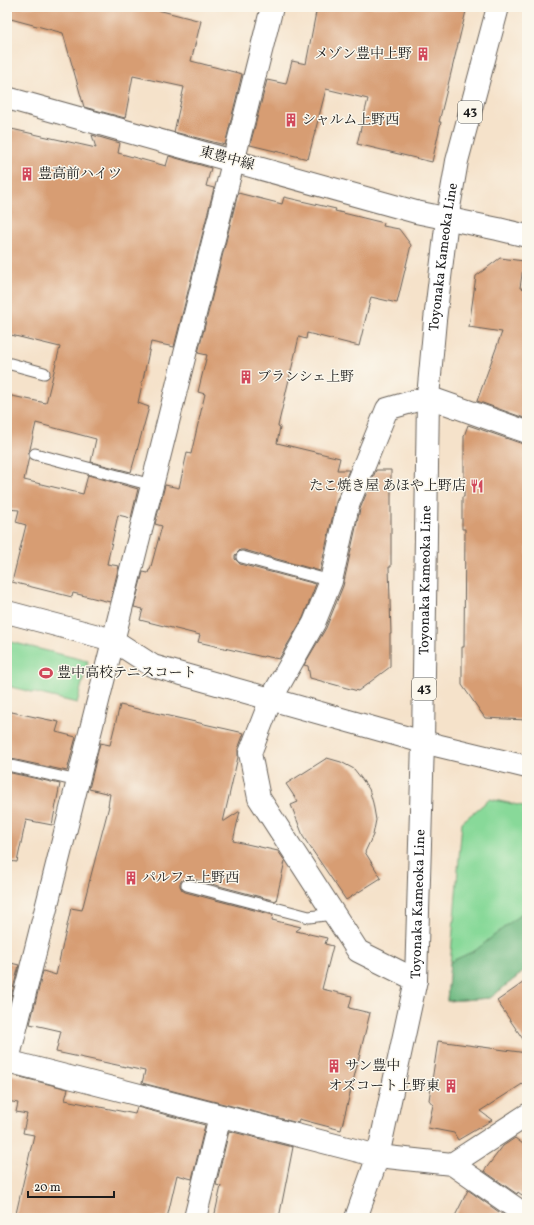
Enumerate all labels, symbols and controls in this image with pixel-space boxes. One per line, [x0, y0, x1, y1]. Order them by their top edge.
place label: メゾン豊中上野 [314, 45, 412, 64]
building icon: メゾン豊中上野 [415, 46, 431, 62]
road number: 43 [458, 101, 482, 123]
place label: シャルム上野西 [302, 111, 399, 130]
building icon: シャルム上野西 [283, 112, 299, 128]
street label: 東豊中線 [197, 143, 257, 175]
place label: 豊高前ハイツ [38, 165, 122, 184]
building icon: 豊高前ハイツ [19, 166, 35, 182]
street label: Toyonaka Kameoka Line [425, 181, 463, 332]
place label: ブランシェ上野 [257, 368, 354, 387]
building icon: ブランシェ上野 [238, 369, 254, 385]
place label: たこ焼き屋 あほや上野店 [309, 477, 466, 496]
restaurant icon: たこ焼き屋 あほや上野店 [469, 478, 485, 494]
street label: Toyonaka Kameoka Line [415, 505, 436, 655]
place label: 豊中高校テニスコート [57, 664, 196, 683]
sports icon: 豊中高校テニスコート [38, 665, 54, 681]
road number: 43 [412, 678, 436, 700]
street label: Toyonaka Kameoka Line [407, 829, 430, 979]
place label: パルフェ上野西 [142, 869, 239, 888]
building icon: パルフェ上野西 [123, 870, 139, 886]
place label: サン豊中 [345, 1057, 400, 1076]
building icon: サン豊中 [326, 1058, 342, 1074]
place label: オズコート上野東 [328, 1077, 440, 1096]
building icon: オズコート上野東 [443, 1078, 459, 1094]
scale bar [28, 1173, 114, 1199]
text: 20 m [34, 1180, 61, 1196]

